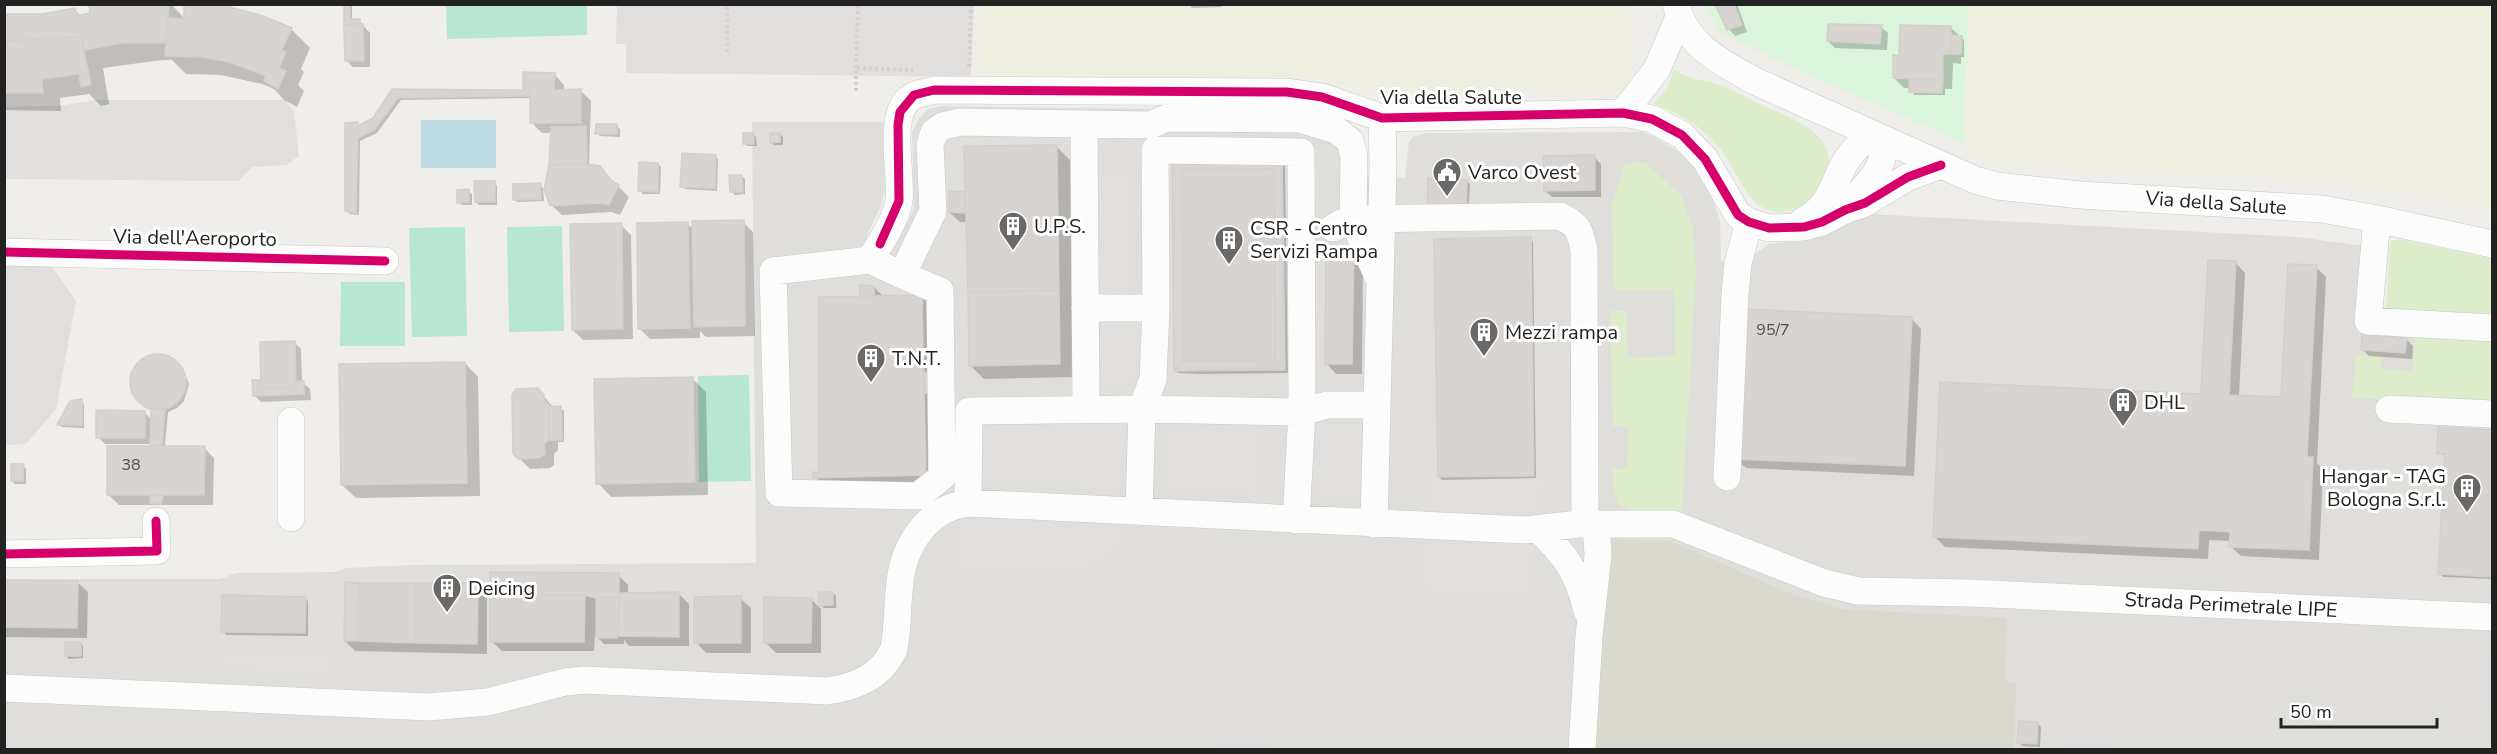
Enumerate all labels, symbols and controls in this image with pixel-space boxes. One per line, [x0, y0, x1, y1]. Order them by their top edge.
street label: Via della Salute [1379, 84, 1522, 111]
public building icon: Varco Ovest [1431, 156, 1463, 198]
place label: Varco Ovest [1467, 159, 1577, 186]
street label: Via della Salute [2143, 185, 2288, 221]
building icon: U.P.S. [997, 210, 1029, 252]
place label: U.P.S. [1034, 213, 1086, 240]
place label: CSR - Centro Servizi Rampa [1250, 215, 1378, 265]
street label: Via dell'Aeroporto [112, 223, 277, 253]
building icon: CSR - Centro Servizi Rampa [1213, 224, 1245, 266]
building icon: Mezzi rampa [1468, 316, 1500, 358]
place label: Mezzi rampa [1505, 319, 1618, 346]
house number: 95/7 [1756, 319, 1790, 341]
building icon: T.N.T. [855, 342, 887, 384]
place label: T.N.T. [892, 345, 941, 372]
building icon: DHL [2107, 386, 2139, 428]
place label: DHL [2144, 389, 2185, 416]
house number: 38 [121, 454, 141, 476]
place label: Hangar - TAG Bologna S.r.l. [2321, 463, 2446, 513]
building icon: Hangar - TAG Bologna S.r.l. [2451, 472, 2483, 514]
building icon: Deicing [431, 572, 463, 614]
place label: Deicing [468, 575, 535, 602]
street label: Strada Perimetrale LIPE [2124, 586, 2338, 624]
scale bar [2281, 691, 2437, 729]
text: 50 m [2290, 700, 2332, 724]

